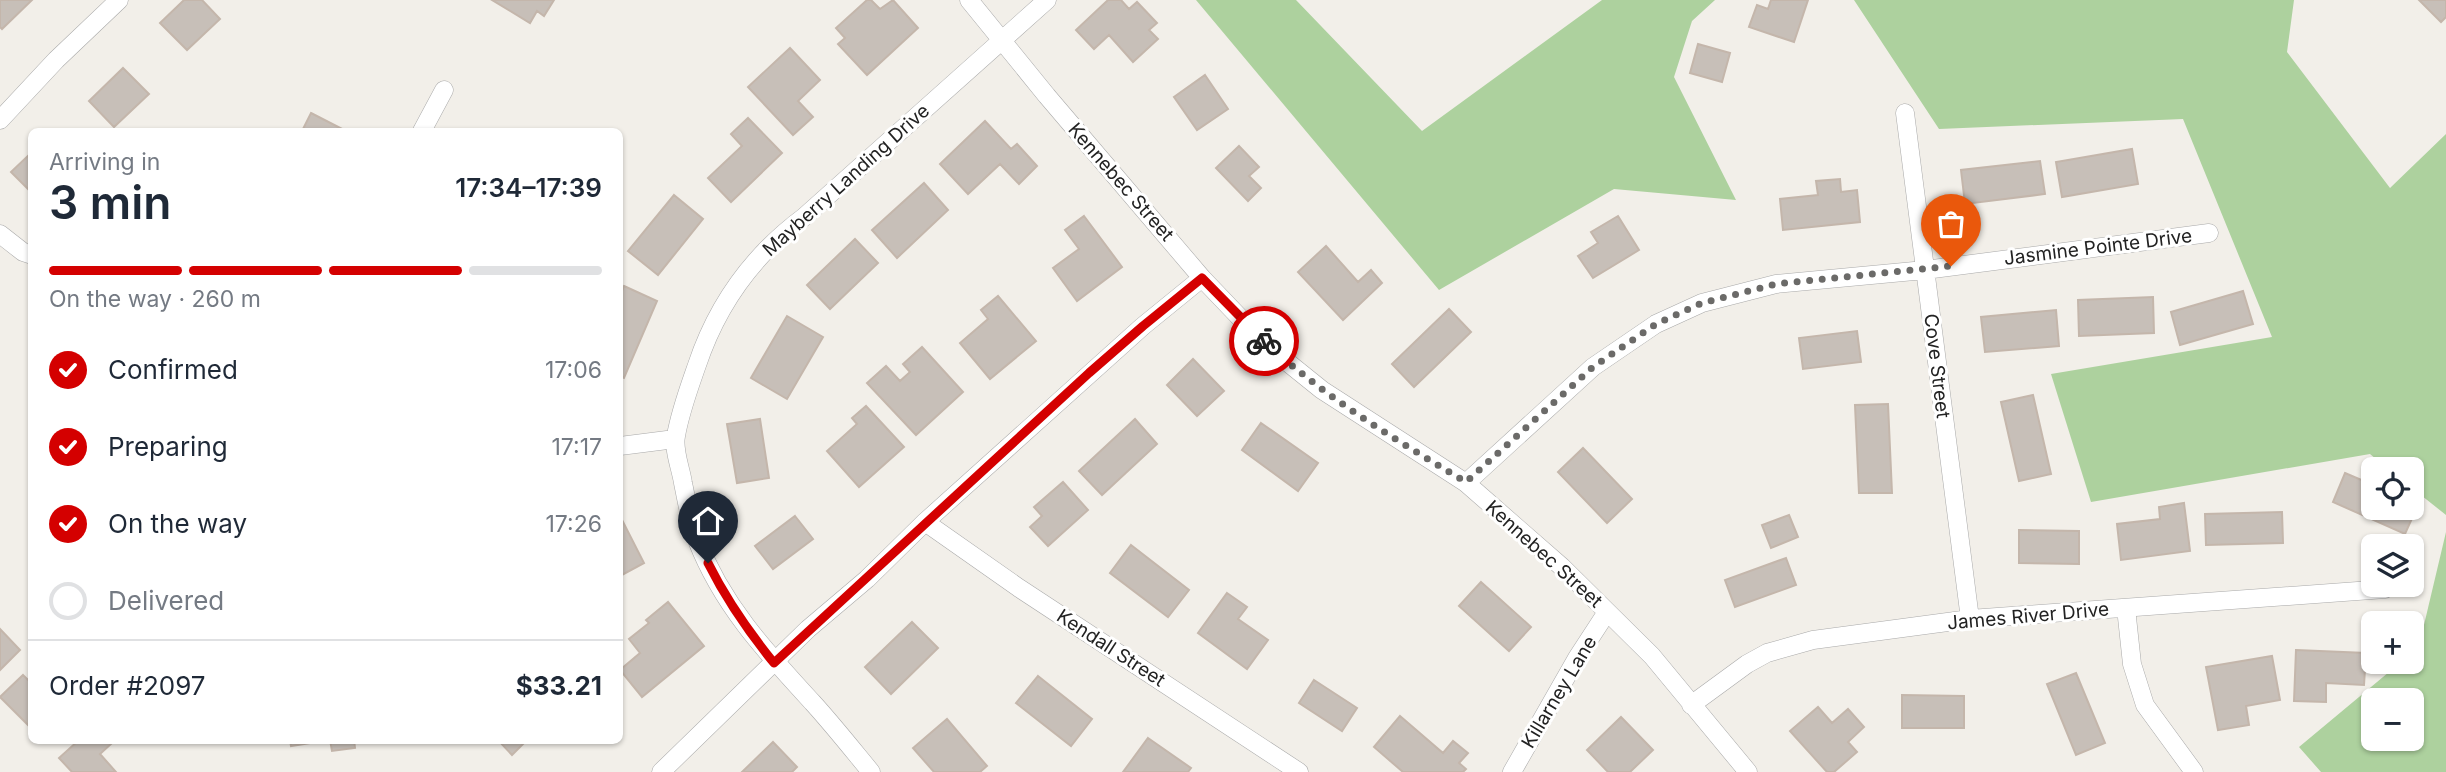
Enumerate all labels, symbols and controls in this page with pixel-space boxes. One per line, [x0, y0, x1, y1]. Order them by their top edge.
street label: Mayberry Landing Drive [758, 99, 934, 261]
street label: Kennebec Street [1063, 118, 1179, 246]
text: Arriving in [49, 148, 160, 176]
text: 17:34–17:39 [455, 172, 602, 203]
text: 3 min [49, 174, 171, 230]
pin [1921, 194, 1981, 266]
icon: bag [1932, 205, 1970, 243]
street label: Jasmine Pointe Drive [2003, 224, 2193, 270]
text: On the way · 260 m [49, 285, 261, 313]
courier [1229, 306, 1299, 376]
street label: Cove Street [1919, 312, 1955, 420]
icon: bike [1245, 322, 1283, 360]
icon: check [49, 351, 87, 389]
text: Confirmed [108, 354, 238, 385]
text: 17:06 [545, 356, 602, 384]
icon: check [49, 428, 87, 466]
text: Preparing [108, 431, 228, 462]
text: 17:17 [551, 433, 602, 461]
map controls [2361, 457, 2424, 751]
button: locate [2361, 457, 2424, 520]
pin [678, 491, 738, 563]
street label: Kennebec Street [1481, 496, 1607, 612]
icon: home [689, 502, 727, 540]
icon: check [49, 505, 87, 543]
text: On the way [108, 508, 247, 539]
text: 17:26 [545, 510, 602, 538]
button: layers [2361, 534, 2424, 597]
text: Delivered [108, 585, 224, 616]
street label: James River Drive [1946, 597, 2110, 635]
street label: Kendall Street [1052, 604, 1170, 692]
button: + [2361, 611, 2424, 674]
street label: Killarney Lane [1517, 632, 1601, 752]
text: Order #2097 [49, 670, 205, 701]
text: $33.21 [516, 670, 602, 701]
button: − [2361, 688, 2424, 751]

